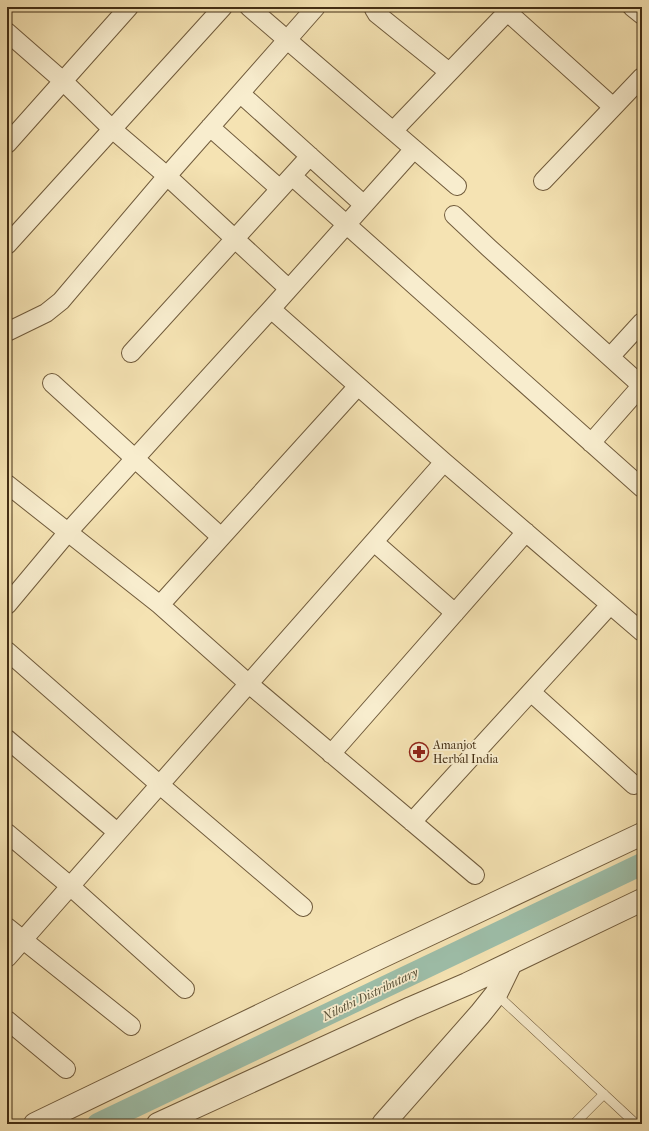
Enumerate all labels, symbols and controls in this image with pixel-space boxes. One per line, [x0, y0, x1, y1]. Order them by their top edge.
place label: Amanjot Herbal India [432, 738, 499, 766]
pharmacy icon: Amanjot Herbal India [408, 741, 430, 763]
water label: Nilothi Distributary [319, 964, 421, 1024]

